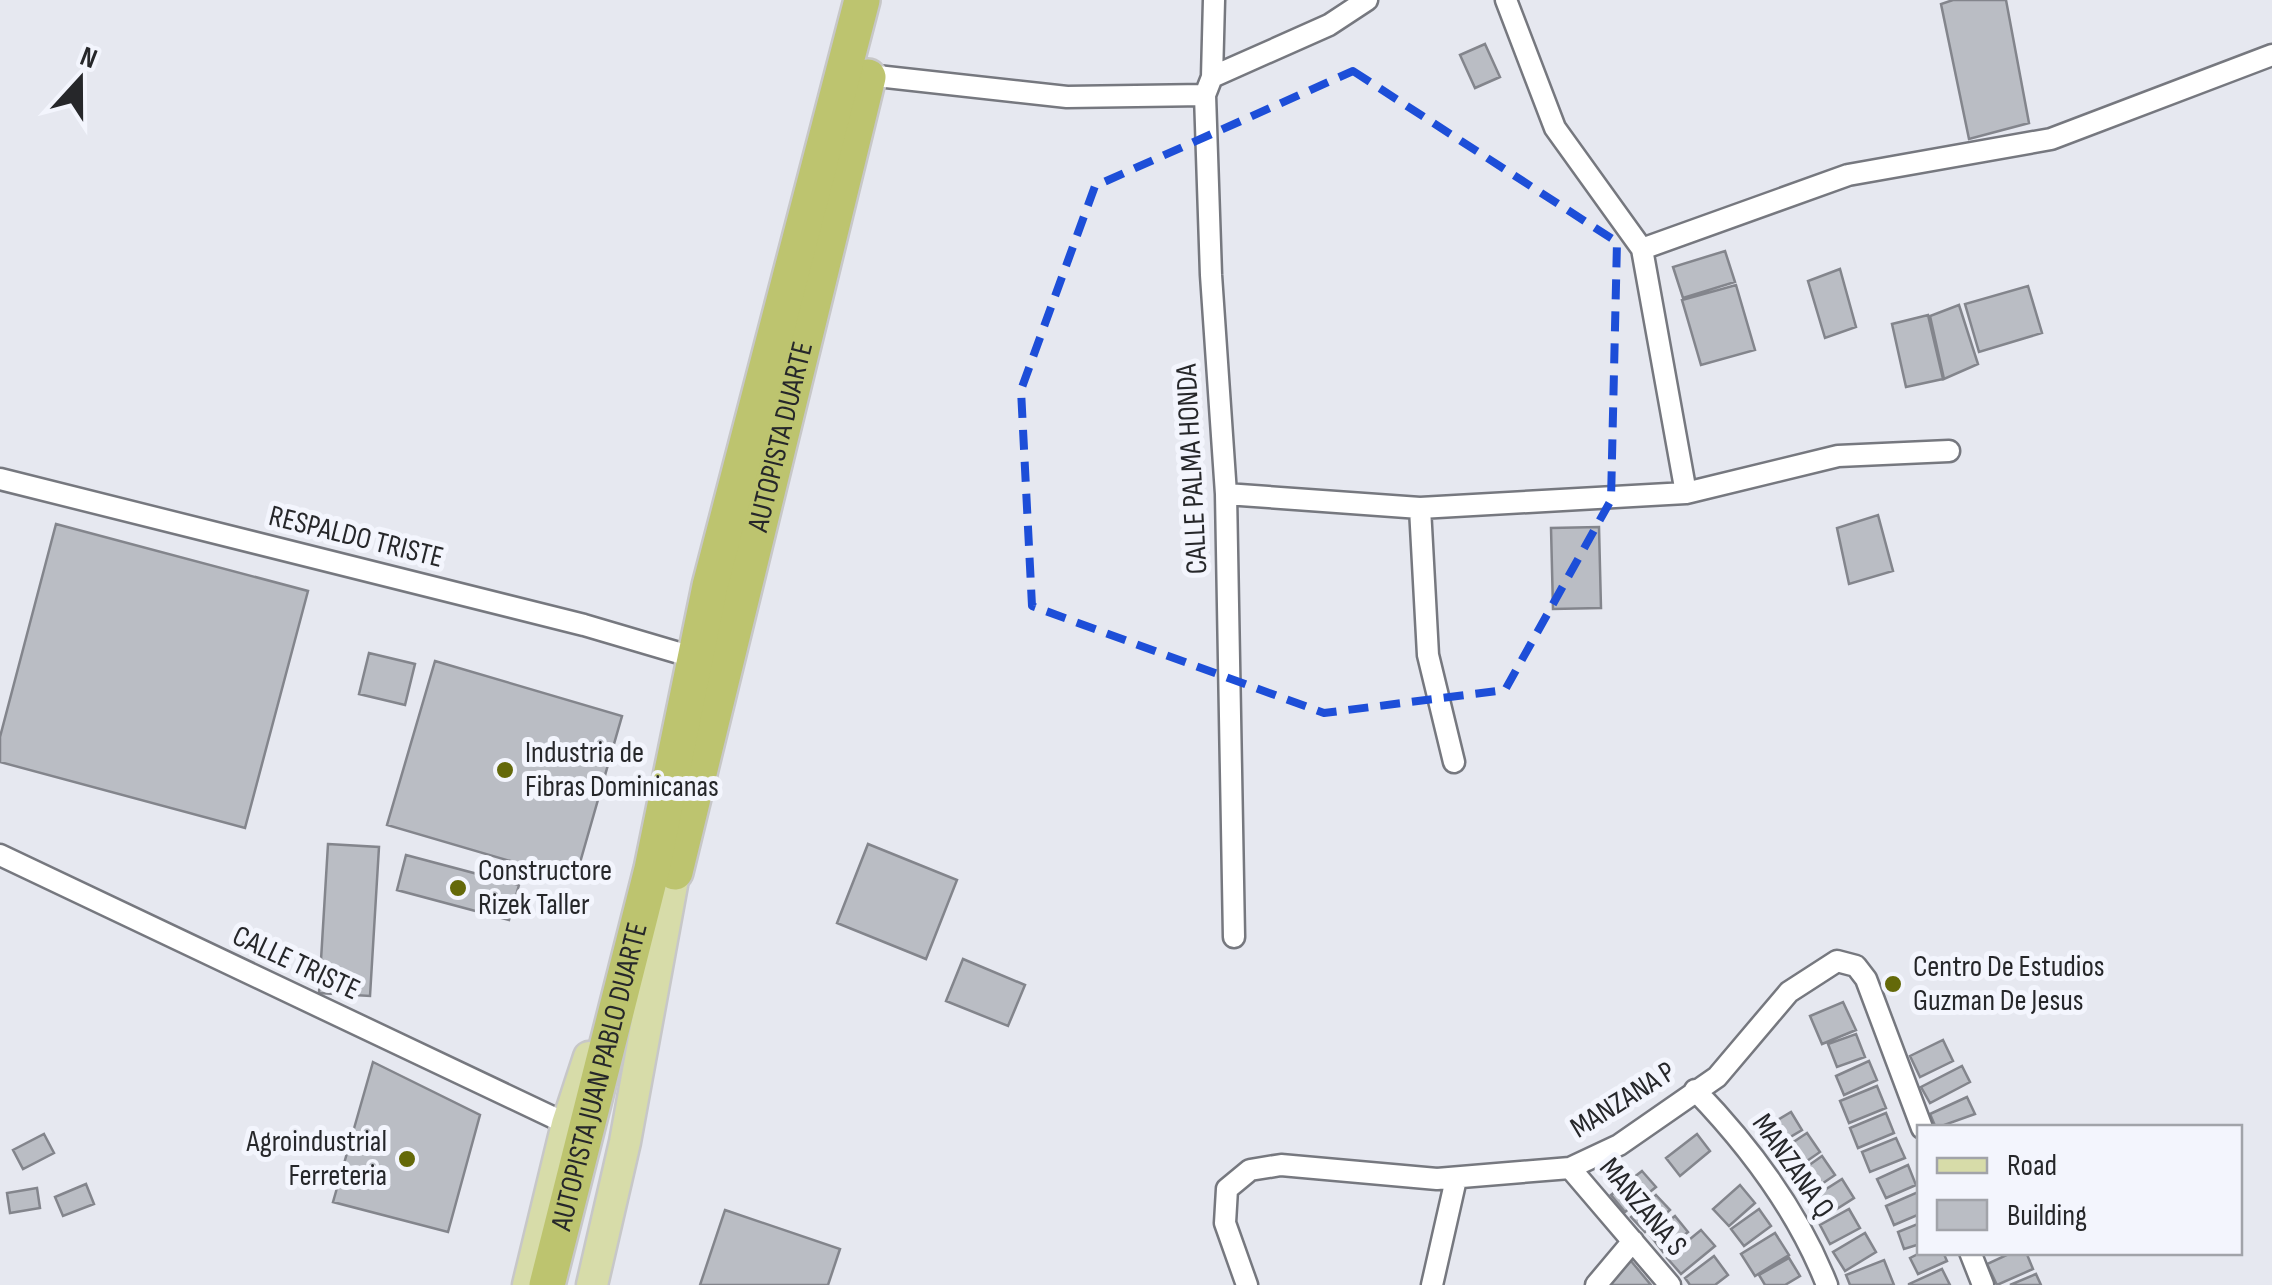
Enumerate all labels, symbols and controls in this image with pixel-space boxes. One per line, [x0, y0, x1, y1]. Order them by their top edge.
north arrow [30, 30, 130, 130]
text: N [76, 40, 101, 76]
street label: AUTOPISTA DUARTE [740, 338, 821, 536]
street label: CALLE PALMA HONDA [1169, 363, 1215, 575]
street label: RESPALDO TRISTE [265, 498, 447, 576]
place label: Industria de Fibras Dominicanas [525, 735, 719, 805]
marker: Industria de Fibras Dominicanas [494, 759, 516, 781]
place label: Constructore Rizek Taller [478, 853, 612, 923]
marker: Constructore Rizek Taller [447, 877, 469, 899]
street label: CALLE TRISTE [227, 918, 365, 1008]
street label: AUTOPISTA JUAN PABLO DUARTE [543, 919, 656, 1235]
place label: Centro De Estudios Guzman De Jesus [1913, 949, 2105, 1019]
marker: Centro De Estudios Guzman De Jesus [1882, 973, 1904, 995]
street label: MANZANA P [1564, 1054, 1682, 1146]
street label: MANZANA Q [1744, 1107, 1842, 1225]
place label: Agroindustrial Ferreteria [245, 1124, 387, 1194]
legend [1917, 1125, 2242, 1255]
marker: Agroindustrial Ferreteria [396, 1148, 418, 1170]
text: Road [2007, 1148, 2057, 1184]
street label: MANZANA S [1592, 1151, 1694, 1263]
text: Building [2007, 1198, 2087, 1234]

